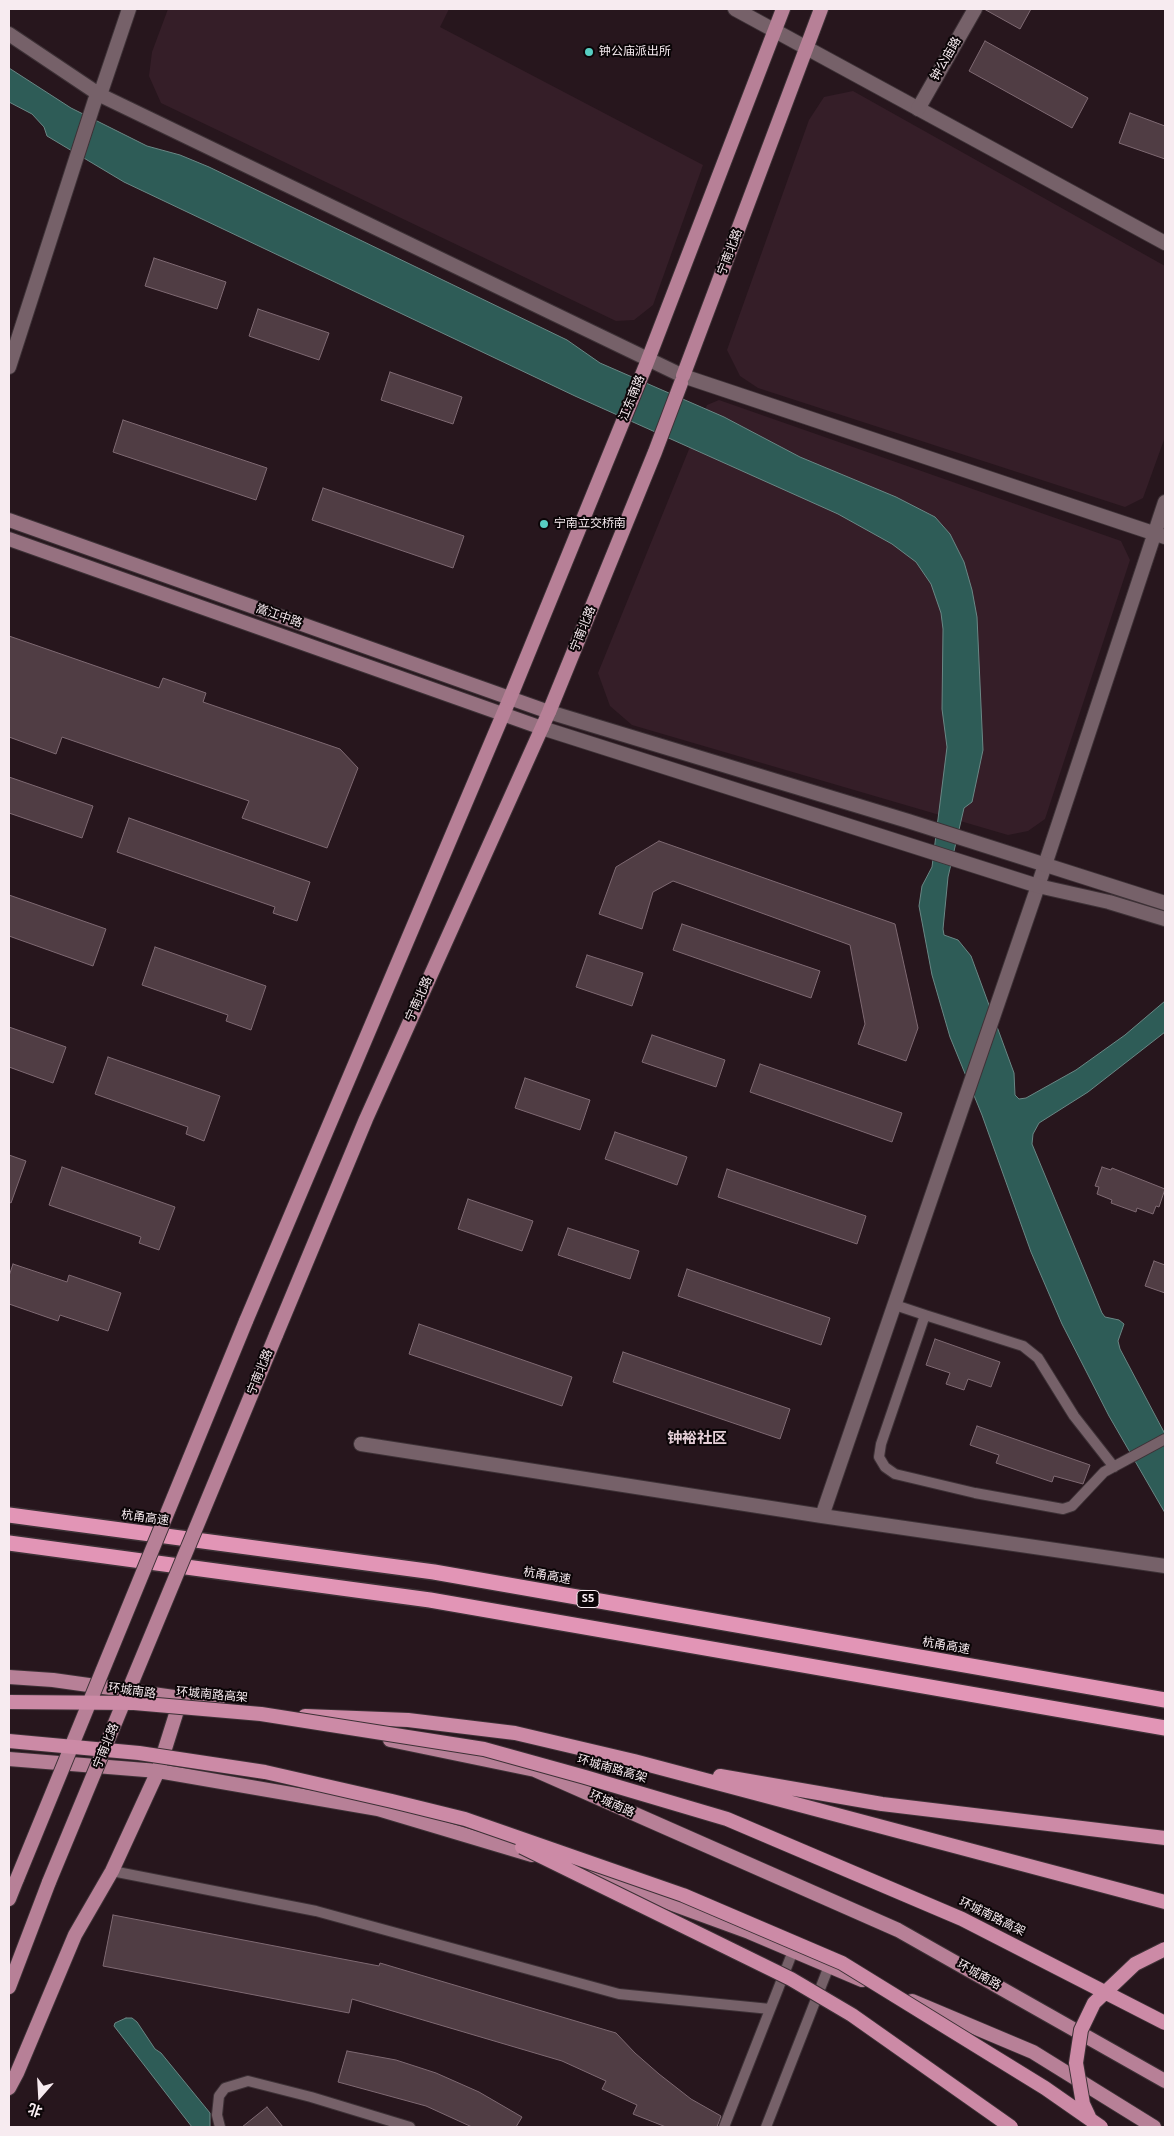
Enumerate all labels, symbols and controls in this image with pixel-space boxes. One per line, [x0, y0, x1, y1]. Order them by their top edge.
street label: 钟公庙路 [928, 35, 964, 83]
place label: 钟公庙派出所 [599, 45, 671, 59]
marker: 钟公庙派出所 [583, 46, 595, 58]
street label: 宁南北路 [715, 227, 745, 277]
street label: 江东南路 [616, 373, 648, 423]
place label: 宁南立交桥南 [554, 517, 626, 531]
marker: 宁南立交桥南 [538, 518, 550, 530]
street label: 嵩江中路 [254, 601, 304, 631]
street label: 宁南北路 [567, 604, 599, 654]
street label: 宁南北路 [403, 974, 435, 1024]
street label: 宁南北路 [244, 1347, 276, 1397]
district label: 钟裕社区 [667, 1430, 727, 1448]
street label: 杭甬高速 [120, 1508, 170, 1528]
street label: 杭甬高速 [522, 1565, 572, 1587]
road number: S5 [577, 1590, 599, 1608]
street label: 杭甬高速 [921, 1635, 971, 1657]
street label: 环城南路 [107, 1681, 157, 1701]
street label: 环城南路高架 [176, 1685, 248, 1705]
street label: 宁南北路 [90, 1721, 122, 1771]
street label: 环城南路高架 [575, 1752, 649, 1786]
street label: 环城南路 [587, 1788, 637, 1820]
street label: 环城南路高架 [956, 1895, 1028, 1939]
street label: 环城南路 [955, 1957, 1003, 1993]
north arrow [15, 2071, 65, 2121]
text: 北 [25, 2099, 45, 2122]

